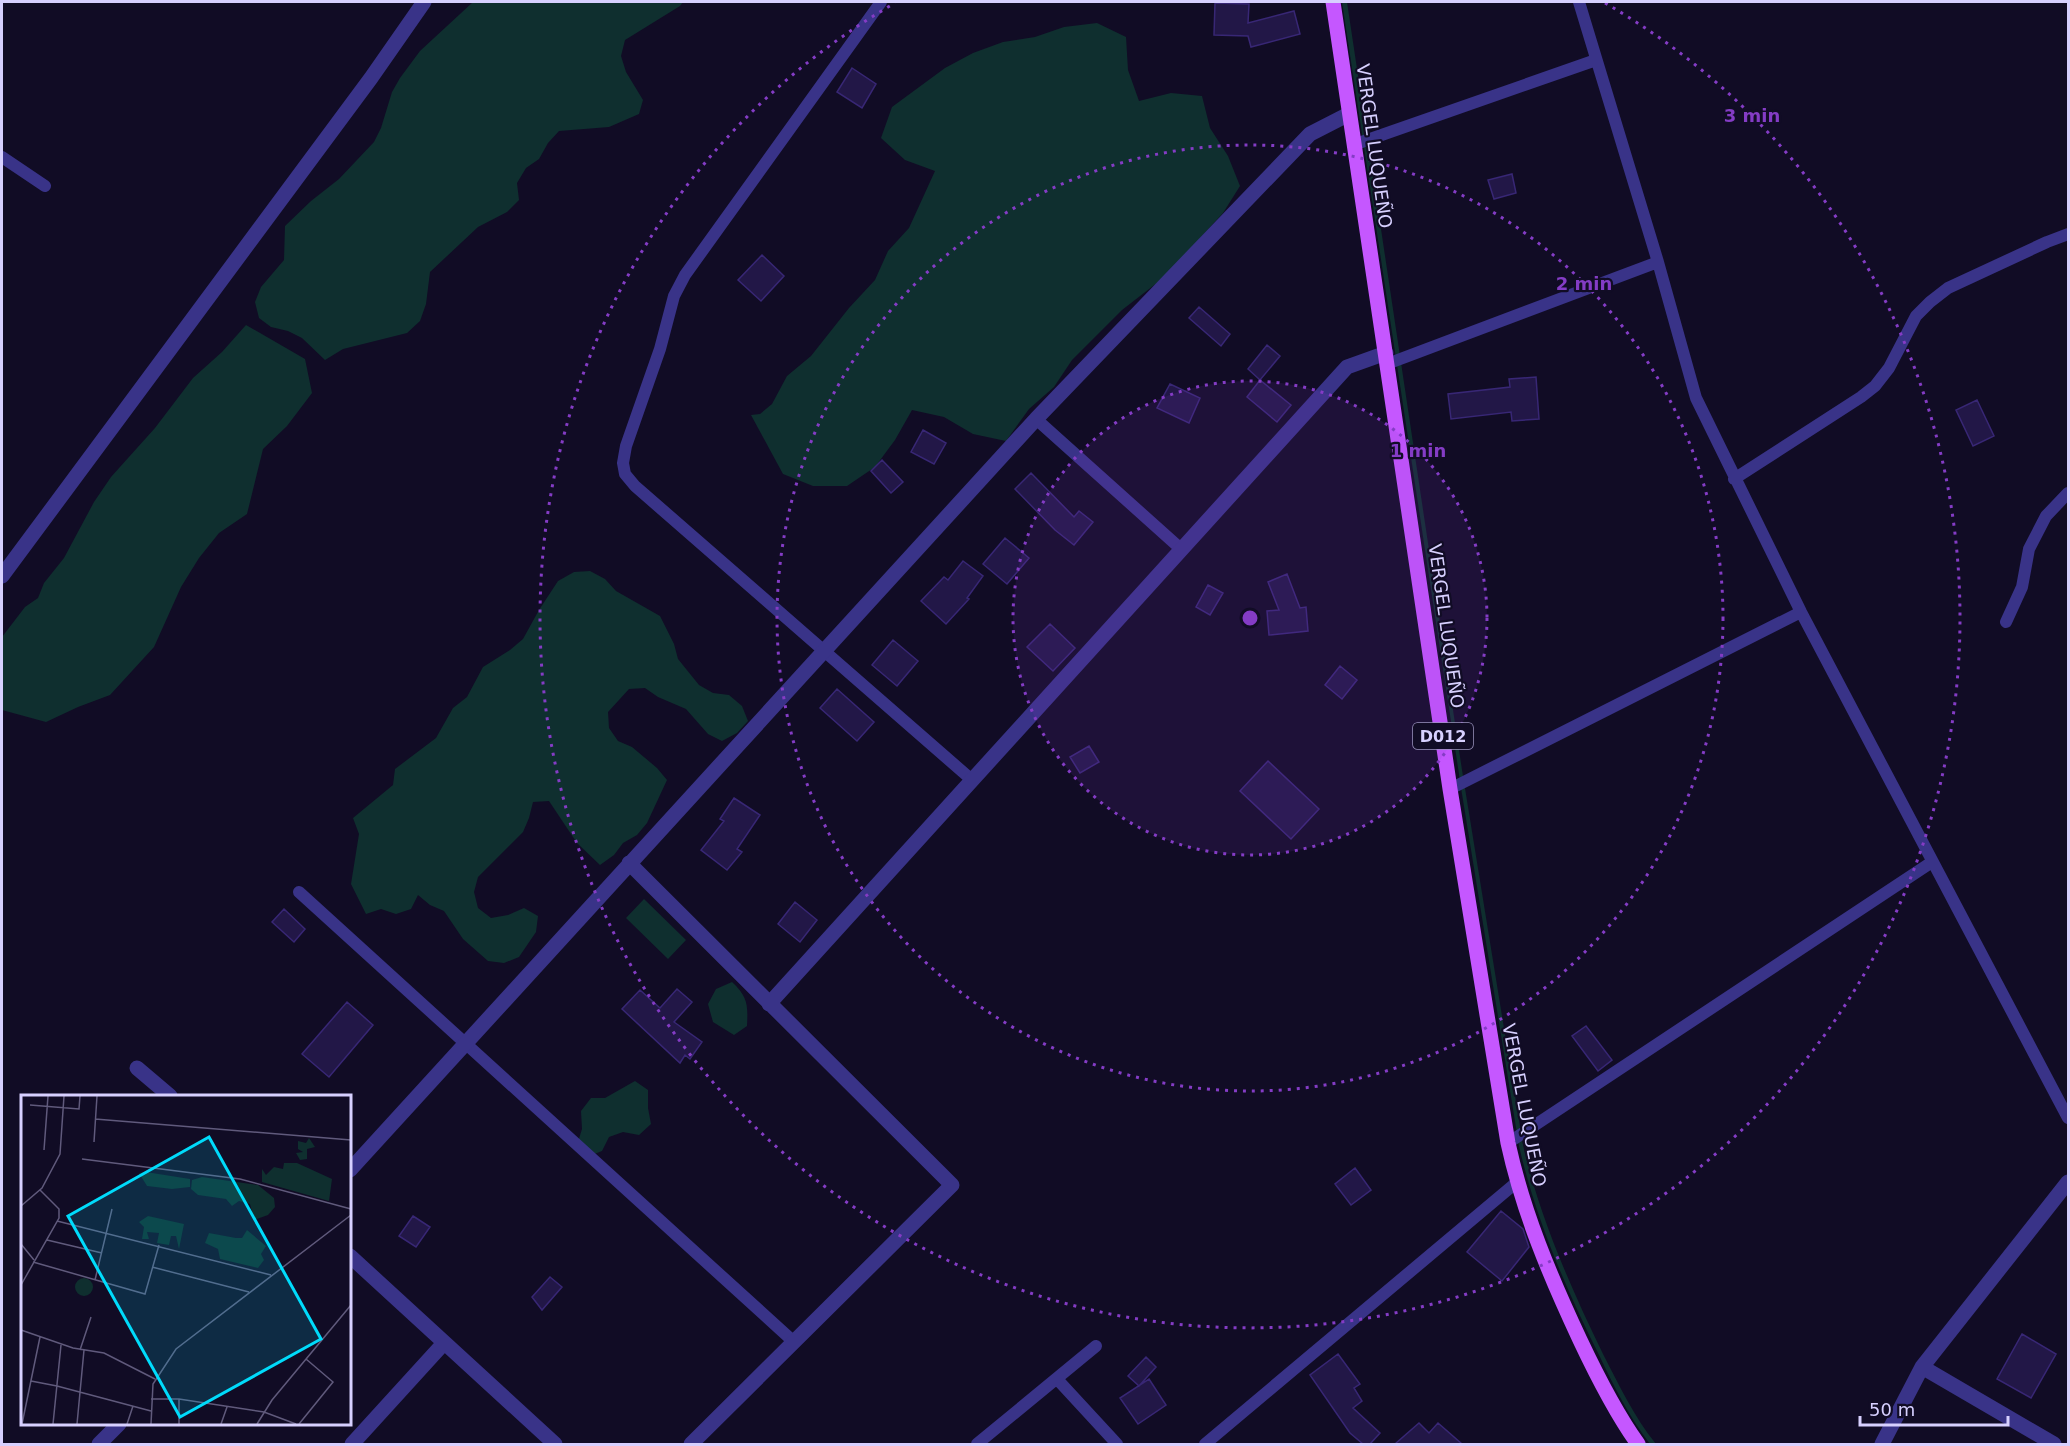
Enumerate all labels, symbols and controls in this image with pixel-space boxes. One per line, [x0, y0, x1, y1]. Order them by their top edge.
street label: VERGEL LUQUEÑO [1353, 62, 1396, 230]
text: 3 min [1724, 105, 1780, 126]
text: 2 min [1556, 273, 1612, 294]
text: 1 min [1390, 440, 1446, 461]
street label: VERGEL LUQUEÑO [1425, 542, 1468, 710]
centre of rings [1240, 608, 1260, 628]
road number: D012 [1413, 723, 1473, 749]
street label: VERGEL LUQUEÑO [1498, 1021, 1551, 1188]
inset map [21, 1095, 351, 1425]
scale bar [1860, 1389, 2008, 1427]
text: 50 m [1869, 1399, 1915, 1420]

